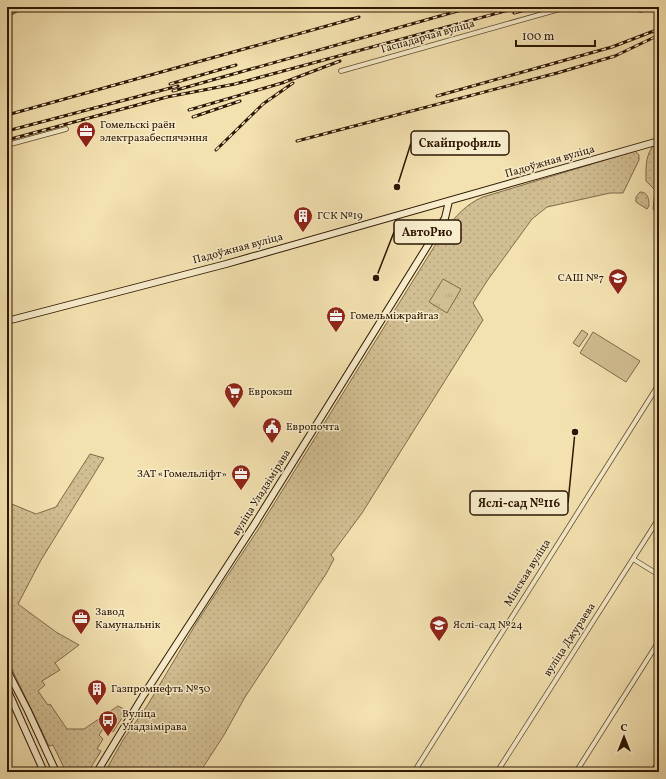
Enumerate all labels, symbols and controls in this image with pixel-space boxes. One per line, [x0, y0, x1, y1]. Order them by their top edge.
street label: Гаспадарчая вуліца [379, 16, 477, 58]
scale bar [516, 22, 595, 48]
text: 100 m [522, 29, 555, 45]
place label: Гомельскі раён электразабеспячэння [100, 118, 208, 146]
office icon: Гомельскі раён электразабеспячэння [75, 120, 97, 148]
callout: Скайпрофиль [411, 131, 509, 155]
text: Скайпрофиль [419, 136, 501, 152]
street label: Падоўжная вуліца [503, 142, 597, 182]
building icon: ГСК №19 [292, 205, 314, 233]
place label: ГСК №19 [317, 209, 363, 224]
callout: АвтоРио [394, 220, 461, 244]
text: АвтоРио [402, 225, 453, 241]
street label: Падоўжная вуліца [191, 230, 285, 268]
school or university icon: САШ №7 [607, 267, 629, 295]
place label: САШ №7 [558, 271, 604, 286]
office icon: Гомельміжрайгаз [325, 305, 347, 333]
place label: Гомельміжрайгаз [350, 309, 439, 324]
supermarket icon: Еврокэш [223, 381, 245, 409]
place label: Еврокэш [248, 385, 292, 400]
public building icon: Европочта [261, 416, 283, 444]
place label: Европочта [286, 420, 340, 435]
street label: вуліца Уладзімірава [229, 446, 295, 539]
office icon: ЗАТ «Гомельліфт» [230, 463, 252, 491]
place label: ЗАТ «Гомельліфт» [137, 467, 227, 482]
callout: Яслі-сад №116 [470, 491, 568, 515]
text: Яслі-сад №116 [478, 496, 560, 512]
street label: Мінская вуліца [501, 536, 555, 610]
street label: вуліца Джураева [540, 600, 600, 680]
place label: Завод Камунальнік [95, 605, 161, 633]
office icon: Завод Камунальнік [70, 607, 92, 635]
school or university icon: Яслі-сад №24 [428, 614, 450, 642]
place label: Яслі-сад №24 [453, 618, 523, 633]
building icon: Газпромнефть №30 [86, 678, 108, 706]
place label: Газпромнефть №30 [111, 682, 211, 697]
place label: Вуліца Уладзімірава [122, 707, 188, 735]
bus stop icon: Вуліца Уладзімірава [97, 709, 119, 737]
north arrow [604, 717, 644, 757]
text: С [620, 721, 628, 736]

